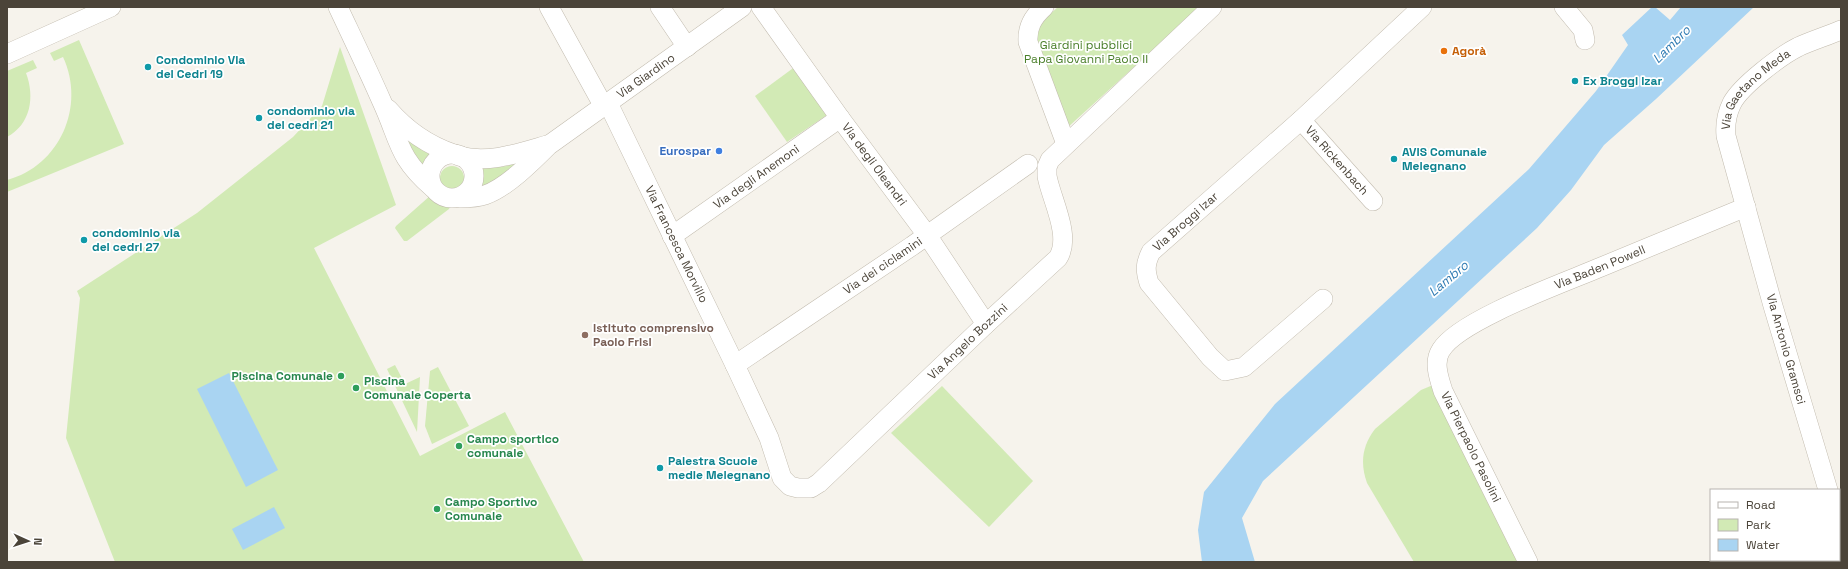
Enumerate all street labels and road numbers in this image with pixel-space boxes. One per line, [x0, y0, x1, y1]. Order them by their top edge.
street label: Via Gaetano Meda [1718, 45, 1794, 130]
street label: Via Giardino [613, 50, 678, 102]
street label: Via degli Oleandri [838, 120, 911, 209]
street label: Via Rickenbach [1302, 122, 1372, 198]
street label: Via degli Anemoni [710, 141, 803, 213]
street label: Via Francesca Morvillo [641, 183, 712, 306]
street label: Via Broggi Izar [1149, 188, 1222, 255]
street label: Via dei ciclamini [840, 233, 925, 298]
street label: Via Baden Powell [1552, 241, 1648, 293]
street label: Via Antonio Gramsci [1763, 292, 1809, 406]
street label: Via Angelo Bozzini [924, 300, 1011, 383]
street label: Via Pierpaolo Pasolini [1437, 389, 1505, 505]

